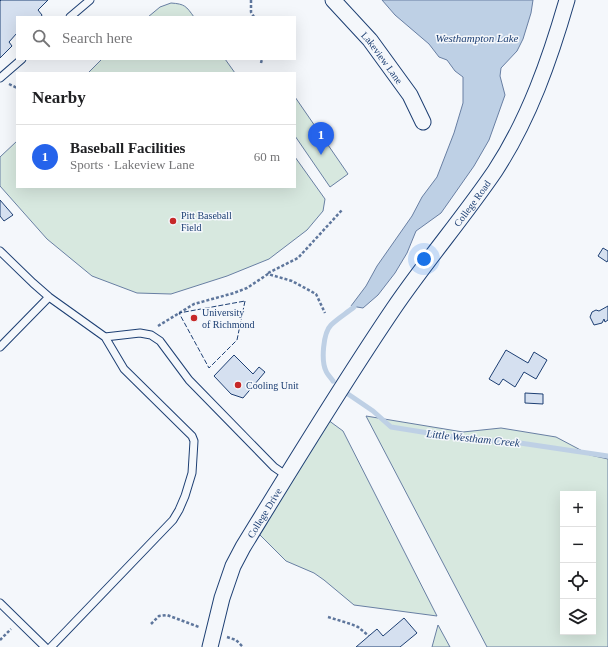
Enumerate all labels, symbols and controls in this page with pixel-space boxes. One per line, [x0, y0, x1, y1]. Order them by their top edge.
search box [16, 16, 296, 60]
icon: search [30, 27, 52, 49]
street label: Lakeview Lane [360, 29, 406, 86]
text: Search here [62, 30, 132, 46]
water label: Westhampton Lake [435, 32, 519, 44]
text: Nearby [32, 88, 86, 107]
pin: 1 [308, 122, 334, 155]
text: Baseball Facilities [70, 140, 185, 156]
text: 1 [42, 149, 48, 164]
text: 60 m [254, 149, 280, 164]
text: Sports · Lakeview Lane [70, 157, 195, 172]
street label: College Road [451, 178, 492, 229]
place label: Pitt Baseball Field [181, 210, 232, 233]
marker: Pitt Baseball Field [168, 216, 178, 226]
your location [414, 249, 434, 269]
place label: University of Richmond [202, 307, 255, 330]
marker: University of Richmond [189, 313, 199, 323]
marker: Cooling Unit [233, 380, 243, 390]
place label: Cooling Unit [246, 380, 299, 391]
water label: Little Westham Creek [425, 427, 521, 449]
street label: College Drive [245, 485, 284, 540]
map controls [560, 491, 596, 635]
button: + [560, 491, 596, 527]
button: − [560, 527, 596, 563]
button: locate [560, 563, 596, 599]
button: layers [560, 599, 596, 635]

